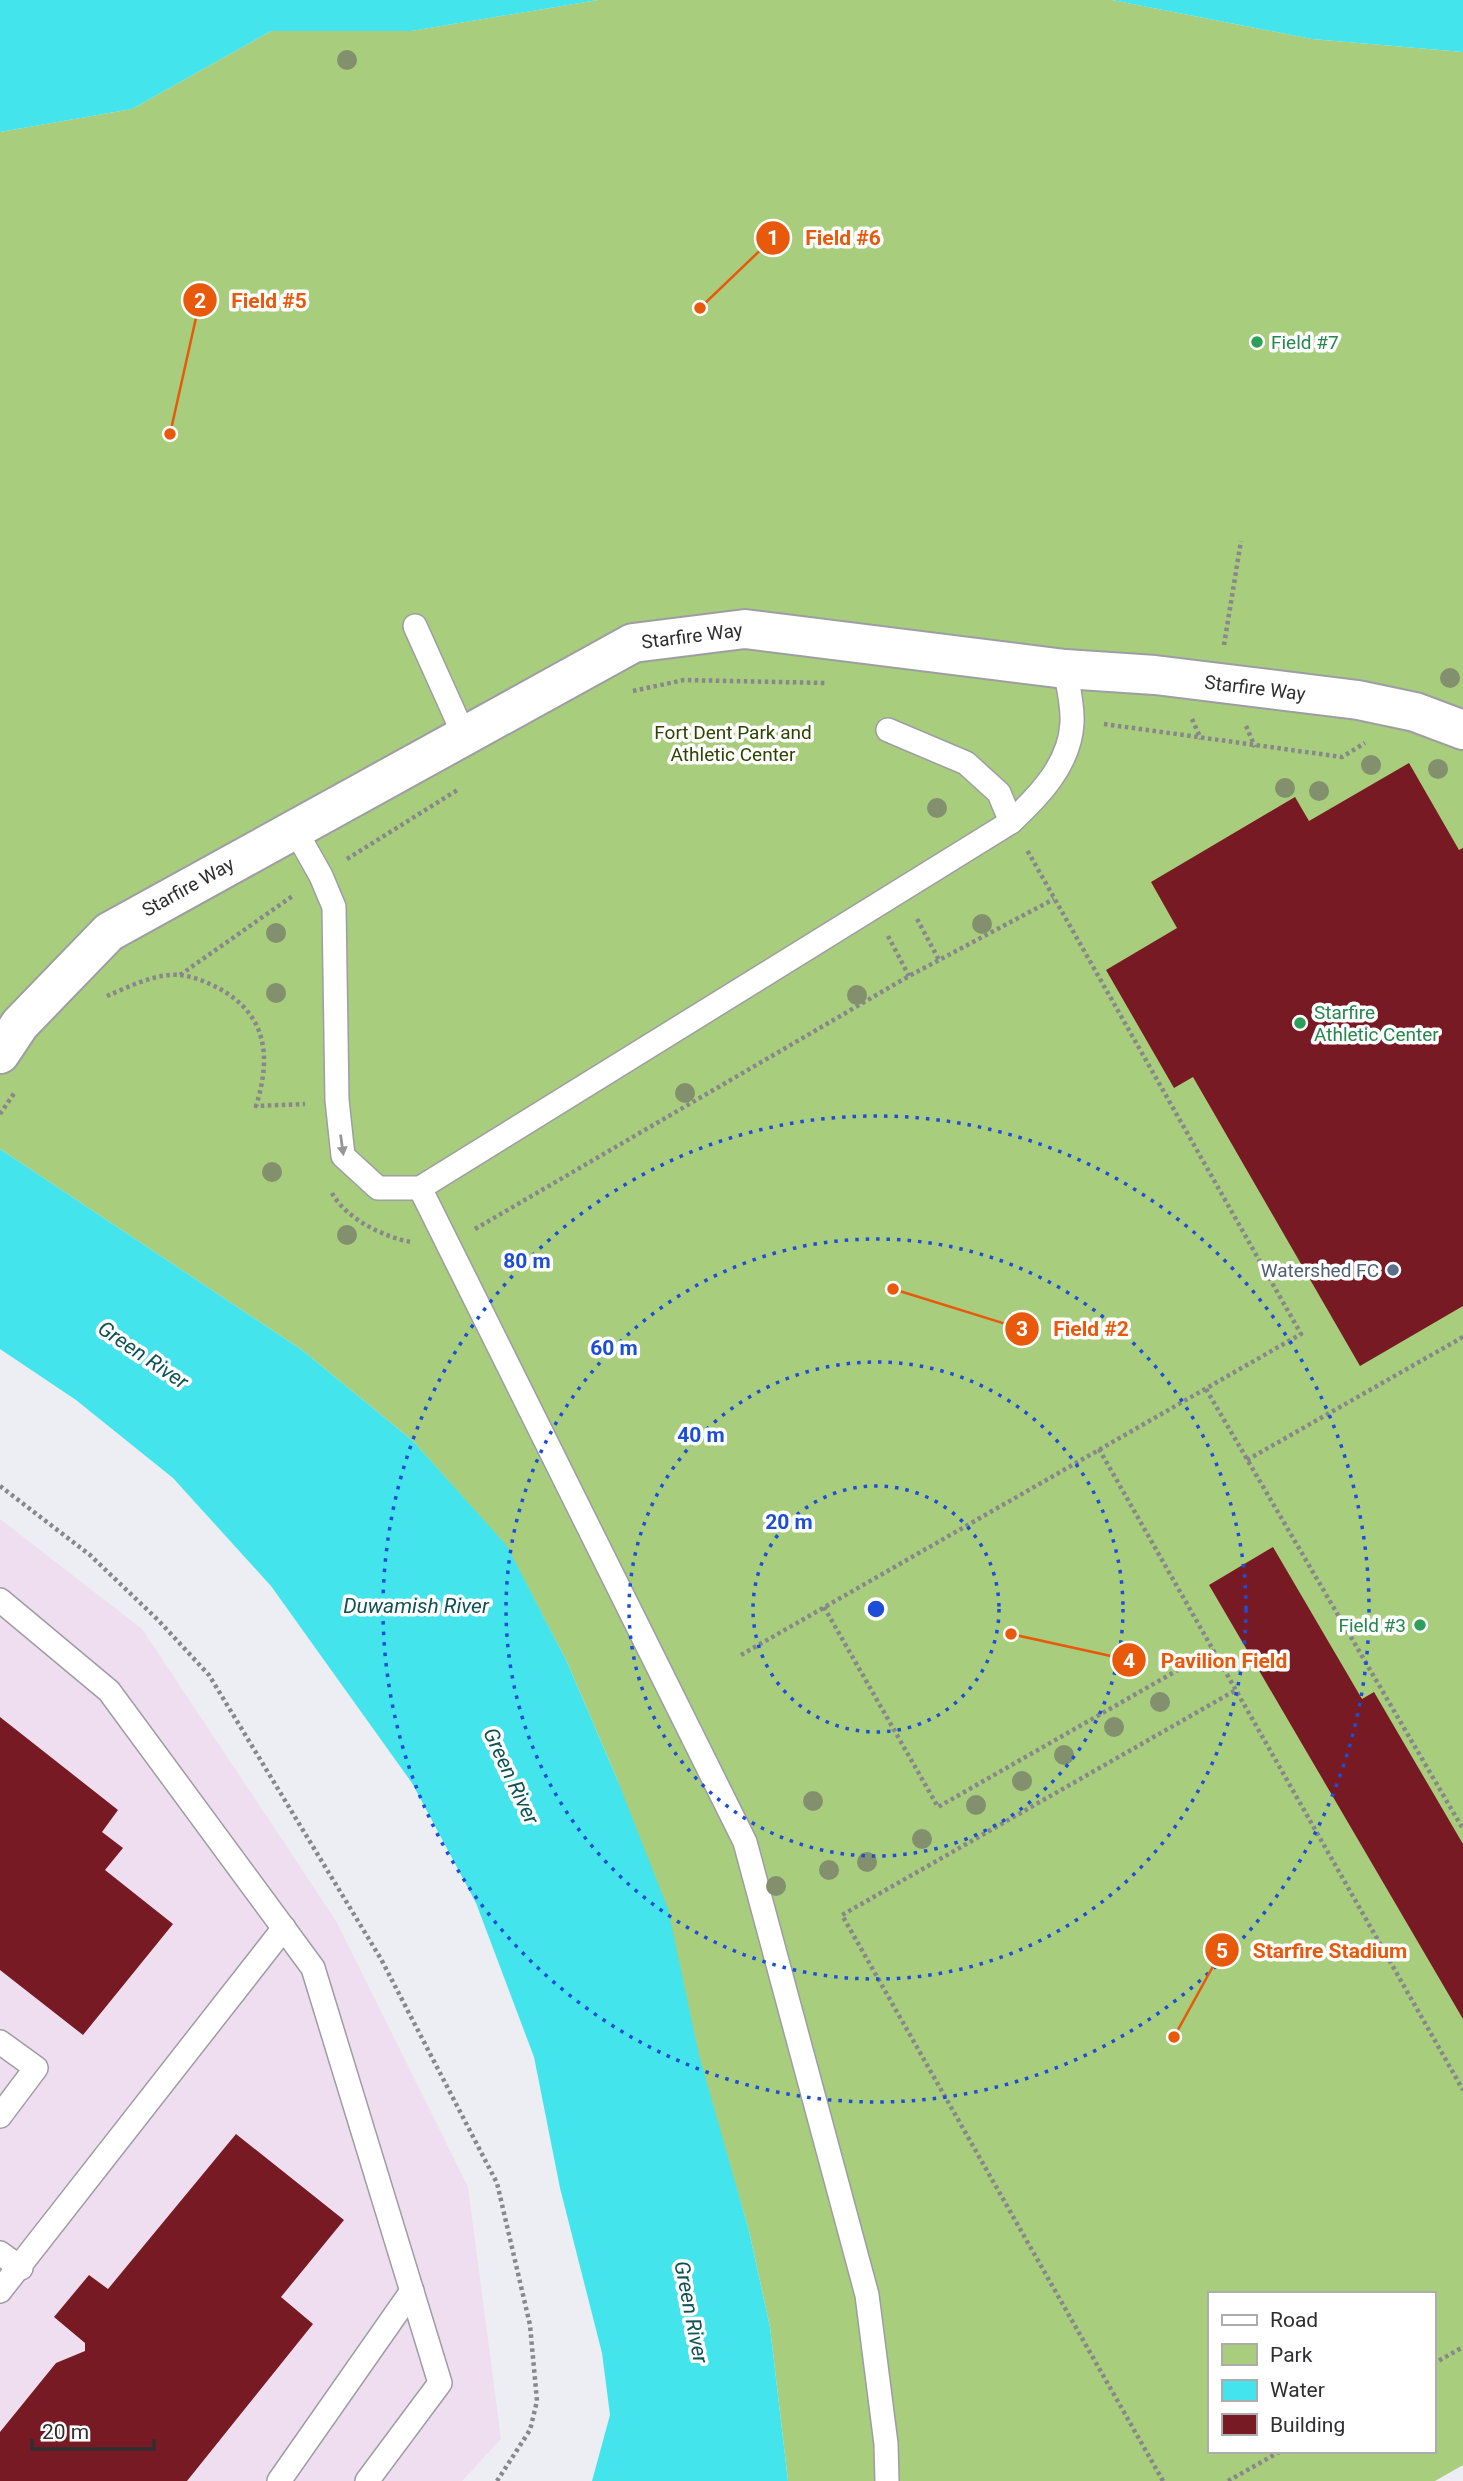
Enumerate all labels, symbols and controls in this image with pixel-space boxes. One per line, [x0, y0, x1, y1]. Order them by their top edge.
callout: Field #6 [756, 217, 894, 259]
text: 1 [767, 226, 779, 250]
text: Field #6 [805, 226, 881, 250]
callout: Field #5 [182, 279, 321, 321]
text: 2 [194, 289, 206, 313]
text: Field #5 [231, 289, 307, 313]
place label: Field #7 [1271, 331, 1339, 354]
marker: Field #7 [1249, 334, 1265, 350]
street label: Starfire Way [640, 618, 744, 654]
street label: Starfire Way [1203, 670, 1307, 706]
park label: Fort Dent Park and Athletic Center [654, 721, 812, 766]
street label: Starfire Way [138, 852, 238, 922]
place label: Starfire Athletic Center [1314, 1001, 1439, 1046]
marker: Starfire Athletic Center [1292, 1015, 1308, 1031]
one-way arrow [337, 1134, 348, 1156]
text: 80 m [503, 1249, 551, 1273]
place label: Watershed FC [1261, 1259, 1379, 1282]
marker: Watershed FC [1385, 1262, 1401, 1278]
callout: Field #2 [1004, 1308, 1143, 1350]
water label: Green River [93, 1316, 194, 1395]
text: 3 [1016, 1317, 1028, 1341]
text: Field #2 [1053, 1317, 1129, 1341]
text: 60 m [590, 1336, 638, 1360]
text: 40 m [677, 1423, 725, 1447]
text: 20 m [765, 1510, 813, 1534]
water label: Duwamish River [343, 1594, 490, 1618]
centre of rings [864, 1597, 888, 1621]
place label: Field #3 [1338, 1614, 1406, 1637]
marker: Field #3 [1412, 1617, 1428, 1633]
callout: Pavilion Field [1112, 1639, 1301, 1681]
text: 4 [1123, 1649, 1135, 1673]
text: Pavilion Field [1161, 1649, 1287, 1673]
water label: Green River [478, 1724, 544, 1829]
callout: Starfire Stadium [1204, 1929, 1422, 1971]
text: 5 [1216, 1939, 1228, 1963]
text: Starfire Stadium [1253, 1939, 1407, 1963]
water label: Green River [669, 2259, 713, 2366]
legend [1208, 2292, 1435, 2453]
text: Road [1270, 2308, 1318, 2332]
text: Park [1270, 2343, 1313, 2367]
text: Water [1270, 2378, 1325, 2402]
scale bar [32, 2408, 154, 2452]
text: Building [1270, 2413, 1345, 2437]
text: 20 m [42, 2420, 89, 2444]

